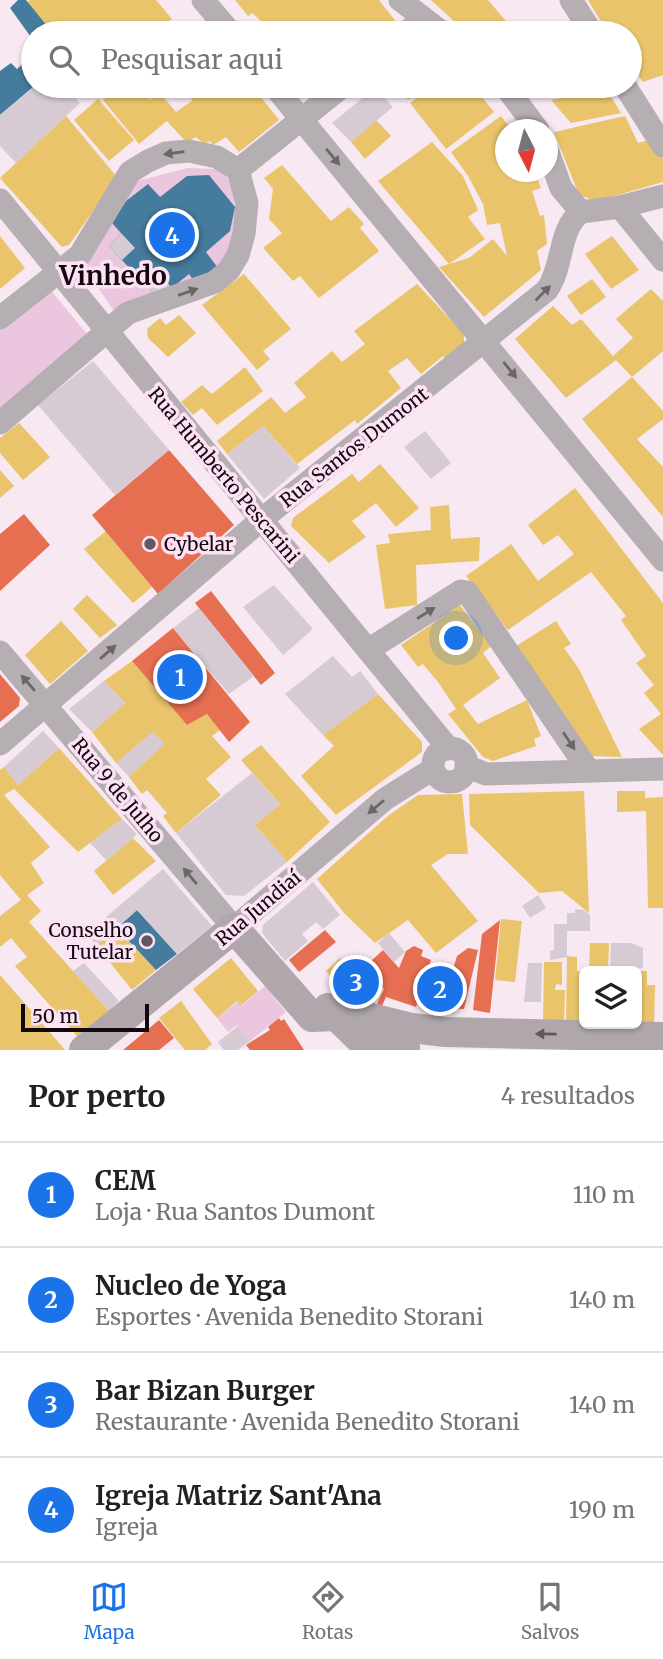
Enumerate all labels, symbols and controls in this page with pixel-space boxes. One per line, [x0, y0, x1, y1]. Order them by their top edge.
search box [21, 21, 642, 98]
icon: search [45, 41, 83, 79]
text: Pesquisar aqui [101, 43, 283, 76]
north arrow [495, 119, 558, 182]
one-way arrow [163, 148, 185, 159]
one-way arrow [325, 149, 340, 166]
pin: 4 [149, 209, 195, 261]
district label: Vinhedo [58, 259, 167, 292]
one-way arrow [534, 285, 551, 301]
one-way arrow [177, 286, 198, 297]
one-way arrow [502, 361, 516, 379]
street label: Rua Santos Dumont [275, 381, 433, 512]
street label: Rua Humberto Pescarini [143, 382, 305, 568]
place label: Cybelar [164, 532, 234, 556]
marker: Cybelar [142, 536, 158, 552]
one-way arrow [416, 607, 436, 620]
your location [439, 621, 473, 655]
one-way arrow [99, 644, 117, 660]
pin: 1 [157, 651, 203, 703]
one-way arrow [20, 675, 36, 692]
one-way arrow [562, 732, 576, 750]
street label: Rua 9 de Julho [67, 733, 169, 847]
one-way arrow [368, 799, 386, 814]
street label: Rua Jundiaí [210, 865, 306, 951]
one-way arrow [183, 867, 198, 884]
place label: Conselho Tutelar [48, 918, 133, 964]
marker: Conselho Tutelar [139, 933, 155, 949]
pin: 3 [333, 956, 379, 1008]
pin: 2 [417, 963, 463, 1015]
map controls [579, 966, 642, 1029]
button: layers [579, 966, 642, 1029]
scale bar [21, 1001, 149, 1033]
text: 50 m [32, 1004, 78, 1028]
one-way arrow [535, 1028, 557, 1040]
text: Por perto [28, 1077, 166, 1115]
text: 4 resultados [501, 1081, 635, 1110]
text: CEM [95, 1164, 156, 1197]
text: 1 [46, 1180, 56, 1209]
text: 110 m [573, 1180, 635, 1209]
text: Loja · Rua Santos Dumont [95, 1197, 375, 1226]
text: Nucleo de Yoga [95, 1269, 287, 1302]
text: 2 [44, 1285, 58, 1314]
text: 140 m [569, 1285, 635, 1314]
text: Esportes · Avenida Benedito Storani [95, 1302, 484, 1331]
text: Bar Bizan Burger [95, 1374, 315, 1407]
text: 3 [44, 1390, 58, 1419]
text: 140 m [569, 1390, 635, 1419]
text: Restaurante · Avenida Benedito Storani [95, 1407, 520, 1436]
text: Igreja Matriz Sant'Ana [95, 1479, 382, 1512]
text: 4 [44, 1495, 58, 1524]
text: 190 m [569, 1495, 635, 1524]
text: Igreja [95, 1512, 158, 1541]
tab: Mapa [84, 1578, 135, 1644]
tab: Rotas [302, 1578, 353, 1644]
tab: Salvos [521, 1578, 579, 1644]

